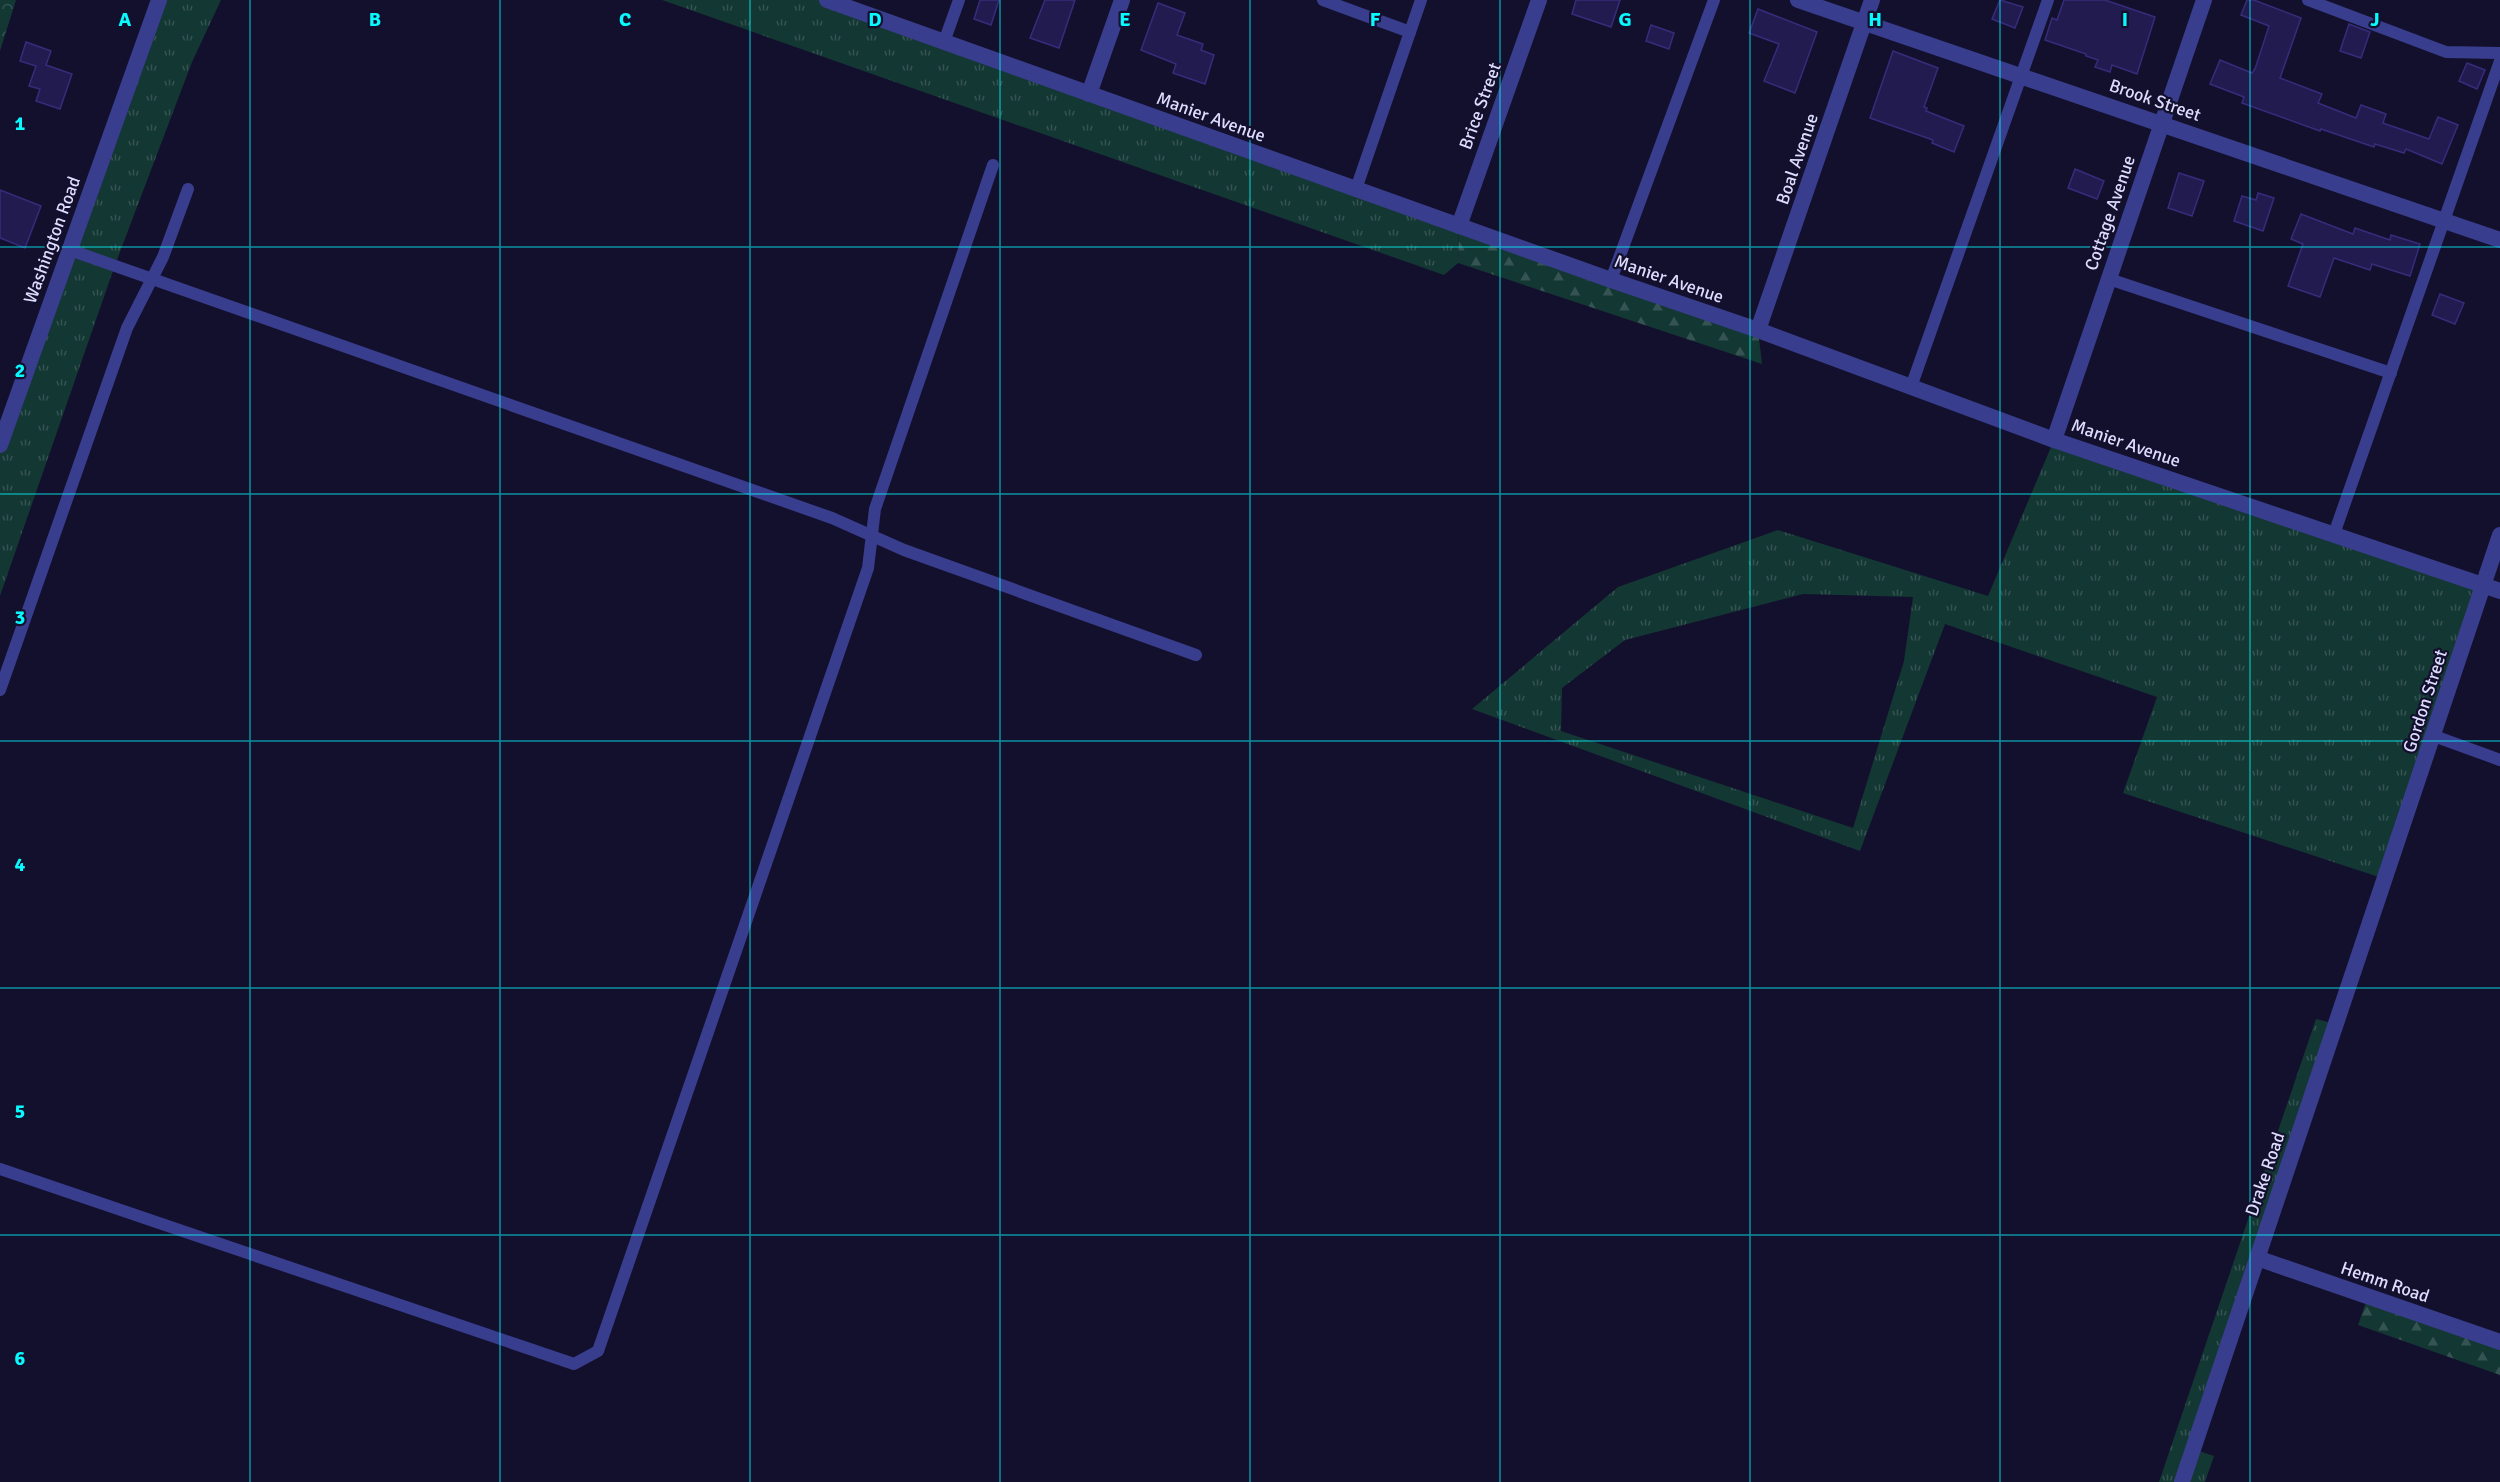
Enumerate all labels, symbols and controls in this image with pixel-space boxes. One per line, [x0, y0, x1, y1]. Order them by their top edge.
text: A [119, 7, 132, 32]
text: B [369, 7, 381, 32]
text: C [619, 7, 631, 32]
text: D [868, 7, 882, 32]
text: E [1119, 7, 1131, 32]
text: F [1370, 7, 1381, 32]
text: G [1618, 7, 1632, 32]
text: H [1868, 7, 1882, 32]
text: I [2122, 7, 2128, 32]
text: J [2370, 7, 2380, 32]
street label: Brice Street [1454, 60, 1506, 152]
street label: Brook Street [2106, 74, 2204, 126]
street label: Manier Avenue [1154, 87, 1268, 147]
text: 1 [15, 111, 26, 136]
street label: Boal Avenue [1771, 111, 1823, 207]
street label: Cottage Avenue [2080, 153, 2140, 273]
street label: Washington Road [19, 174, 85, 306]
street label: Manier Avenue [1611, 250, 1727, 308]
text: 2 [15, 358, 25, 383]
street label: Manier Avenue [2068, 414, 2184, 472]
text: 3 [15, 605, 25, 630]
street label: Gordon Street [2398, 647, 2452, 755]
text: 4 [15, 852, 26, 877]
text: 5 [15, 1099, 25, 1124]
street label: Drake Road [2240, 1129, 2290, 1219]
street label: Hemm Road [2338, 1257, 2432, 1307]
text: 6 [15, 1346, 26, 1371]

